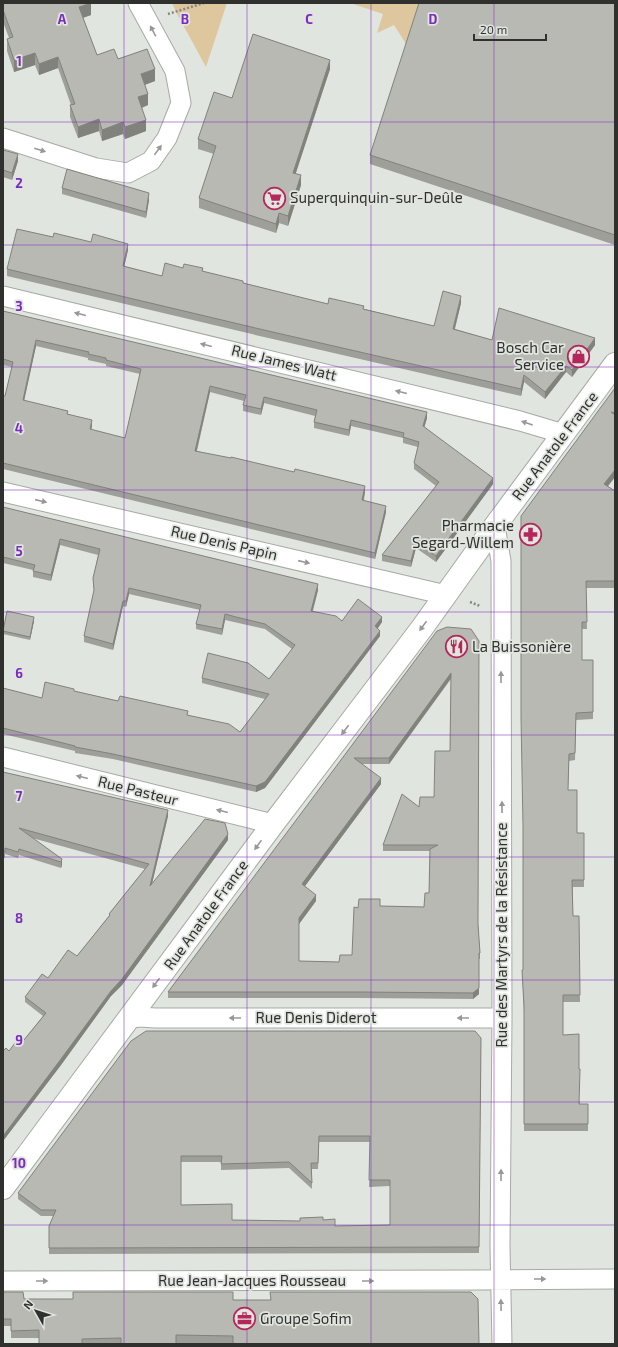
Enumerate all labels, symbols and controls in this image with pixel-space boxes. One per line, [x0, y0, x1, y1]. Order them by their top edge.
text: A [58, 11, 67, 27]
text: B [181, 11, 189, 27]
text: C [305, 11, 313, 27]
text: D [429, 11, 438, 27]
scale bar [474, 16, 546, 42]
text: 20 m [480, 22, 507, 36]
one-way arrow [150, 26, 157, 37]
text: 1 [16, 53, 22, 69]
one-way arrow [154, 145, 162, 155]
one-way arrow [34, 147, 46, 153]
text: 2 [15, 175, 23, 191]
supermarket icon: Superquinquin-sur-Deûle [262, 185, 288, 211]
place label: Superquinquin-sur-Deûle [290, 188, 463, 206]
text: 3 [15, 298, 23, 314]
one-way arrow [74, 311, 86, 317]
place label: Bosch Car Service [496, 338, 564, 373]
street label: Rue James Watt [230, 340, 339, 384]
one-way arrow [200, 341, 212, 347]
shop icon: Bosch Car Service [566, 344, 592, 370]
one-way arrow [394, 388, 407, 394]
street label: Rue Anatole France [508, 388, 601, 503]
one-way arrow [520, 419, 532, 425]
text: 4 [15, 420, 23, 436]
one-way arrow [35, 498, 47, 504]
place label: Pharmacie Segard-Willem [412, 516, 514, 551]
street label: Rue Denis Papin [169, 521, 279, 563]
pharmacy icon: Pharmacie Segard-Willem [517, 522, 543, 548]
text: 5 [15, 543, 23, 559]
one-way arrow [298, 559, 310, 565]
one-way arrow [419, 621, 427, 632]
restaurant icon: La Buissonière [444, 634, 470, 660]
place label: La Buissonière [472, 637, 571, 655]
text: 6 [15, 665, 23, 681]
one-way arrow [498, 670, 504, 683]
one-way arrow [340, 725, 349, 736]
street label: Rue Pasteur [96, 771, 180, 809]
one-way arrow [76, 774, 88, 780]
text: 7 [16, 788, 23, 804]
one-way arrow [499, 800, 505, 813]
one-way arrow [216, 808, 228, 814]
street label: Rue des Martyrs de la Résistance [492, 822, 510, 1048]
one-way arrow [254, 840, 262, 850]
street label: Rue Anatole France [159, 856, 251, 973]
text: 8 [15, 910, 23, 926]
one-way arrow [152, 978, 160, 989]
street label: Rue Denis Diderot [255, 1008, 377, 1026]
one-way arrow [228, 1015, 241, 1021]
one-way arrow [456, 1015, 469, 1021]
text: 9 [15, 1032, 23, 1048]
text: 10 [12, 1155, 26, 1171]
one-way arrow [498, 1168, 504, 1181]
street label: Rue Jean-Jacques Rousseau [158, 1271, 346, 1289]
one-way arrow [534, 1276, 547, 1282]
one-way arrow [36, 1278, 49, 1284]
one-way arrow [362, 1278, 375, 1284]
north arrow [16, 1291, 56, 1331]
text: N [20, 1297, 35, 1312]
one-way arrow [498, 1298, 504, 1311]
office icon: Groupe Sofim [232, 1306, 258, 1332]
place label: Groupe Sofim [260, 1309, 352, 1327]

